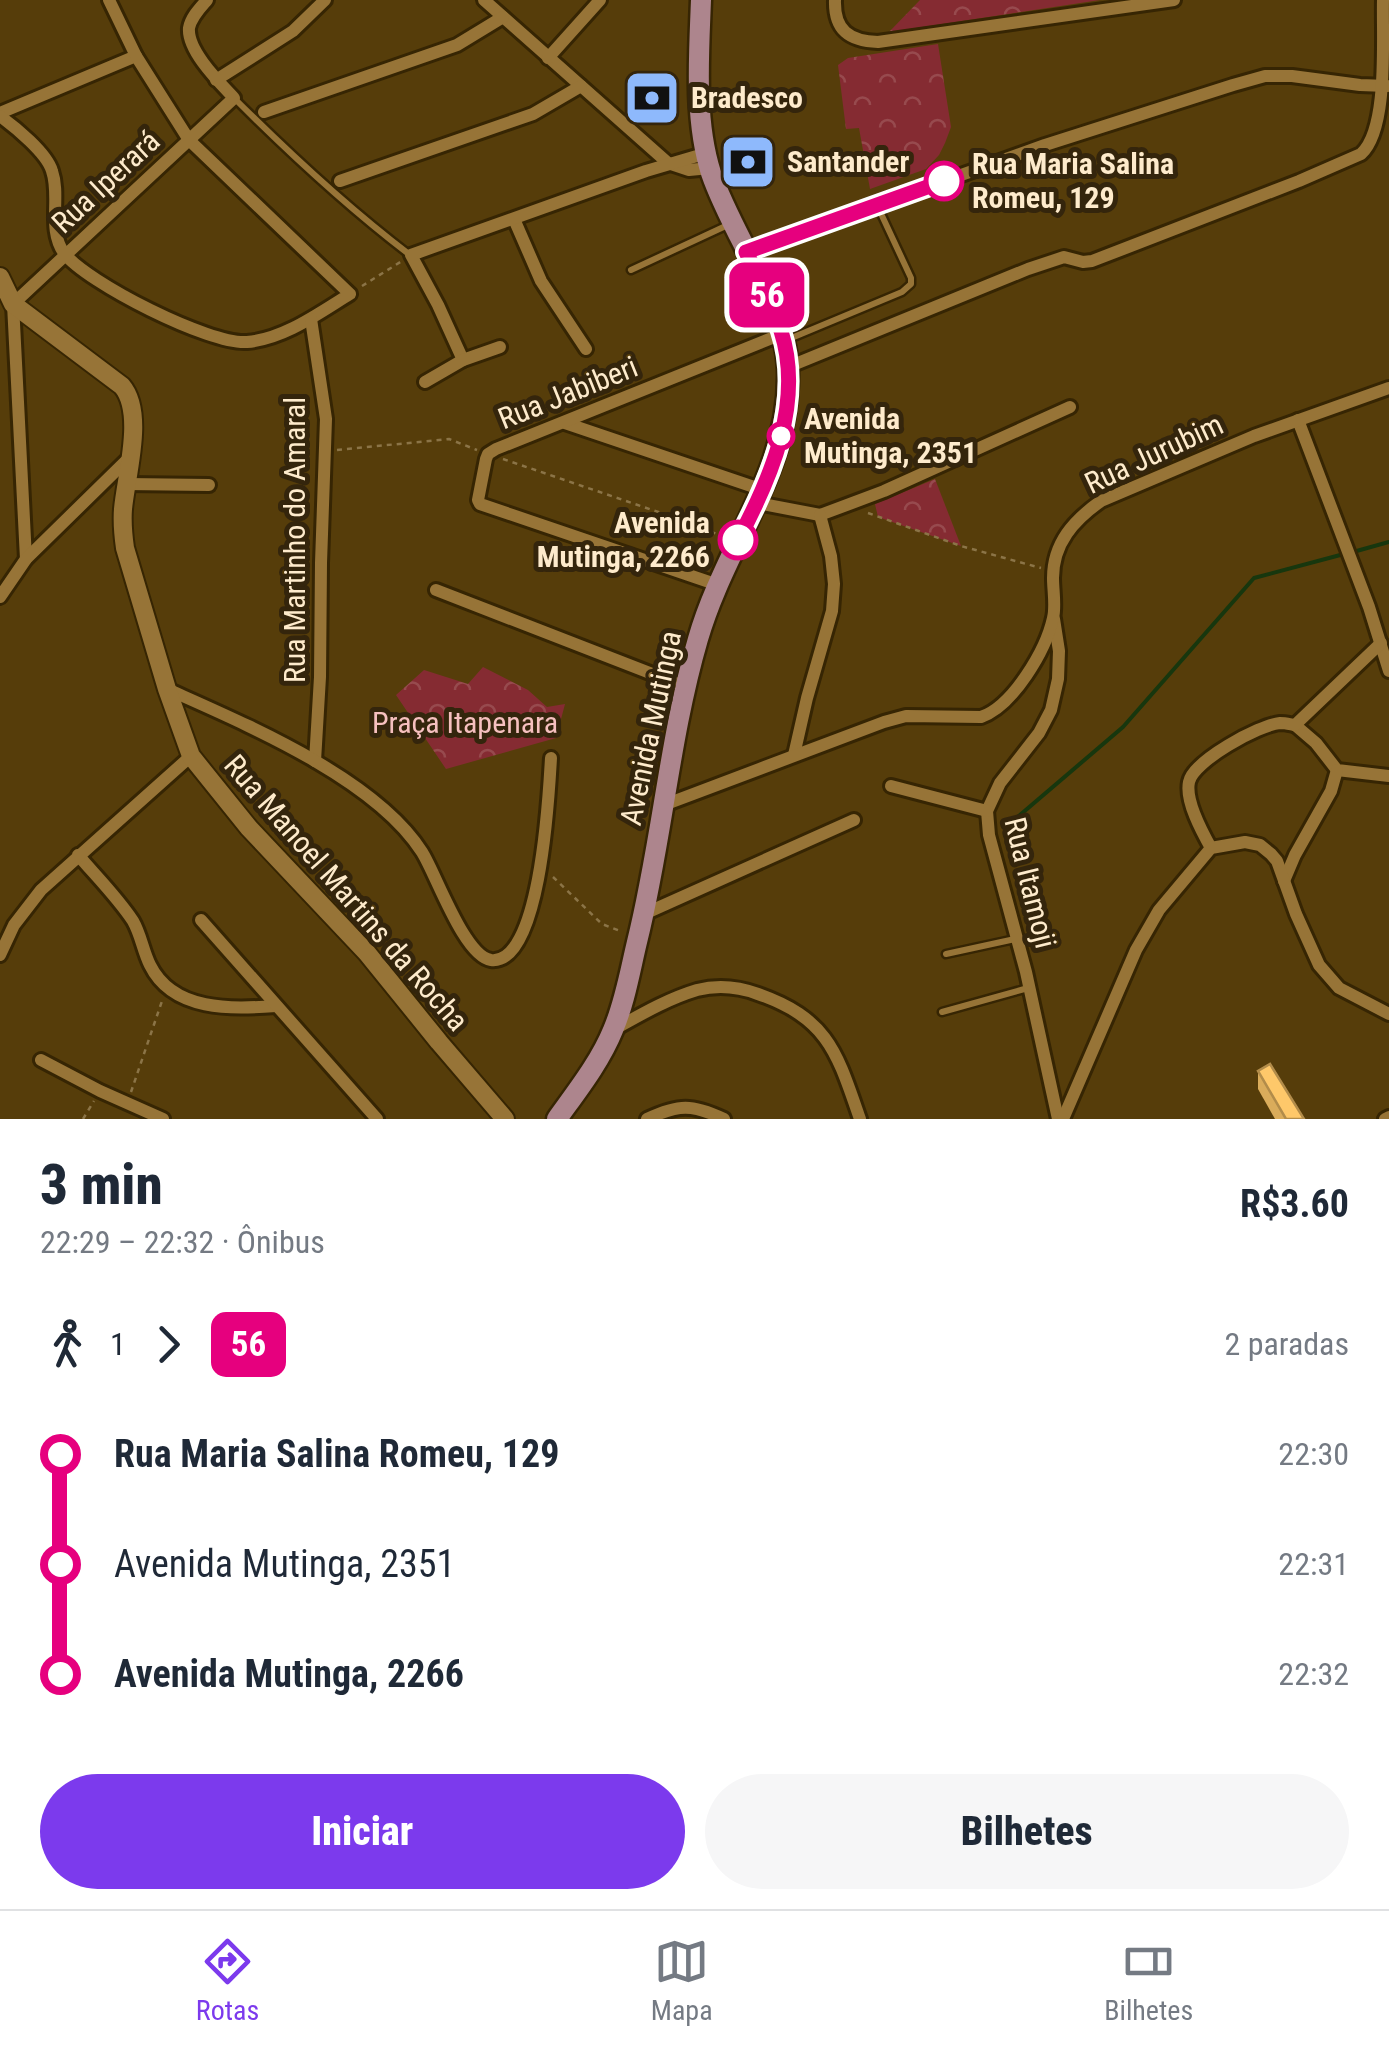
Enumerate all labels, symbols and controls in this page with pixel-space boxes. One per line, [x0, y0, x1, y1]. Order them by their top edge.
bank icon: Bradesco [622, 68, 682, 128]
place label: Bradesco [691, 80, 803, 115]
street label: Rua Iperará [45, 123, 167, 240]
bank icon: Santander [718, 132, 778, 192]
place label: Santander [787, 144, 909, 179]
place label: Rua Maria Salina Romeu, 129 [972, 146, 1174, 215]
marker: Rua Maria Salina Romeu, 129 [925, 162, 963, 200]
line badge: 56 [722, 262, 812, 328]
text: 56 [749, 275, 785, 316]
street label: Rua Jabiberi [493, 349, 643, 436]
street label: Rua Martinho do Amaral [277, 397, 312, 683]
place label: Avenida Mutinga, 2351 [804, 401, 977, 470]
street label: Rua Jurubim [1079, 406, 1229, 501]
marker: Avenida Mutinga, 2351 [768, 423, 794, 449]
place label: Avenida Mutinga, 2266 [537, 505, 710, 574]
marker: Avenida Mutinga, 2266 [719, 521, 757, 559]
street label: Avenida Mutinga [613, 628, 688, 828]
park label: Praça Itapenara [372, 705, 558, 740]
street label: Rua Manoel Martins da Rocha [217, 748, 476, 1038]
street label: Rua Itamoji [997, 814, 1064, 952]
text: 3 min [40, 1153, 163, 1217]
text: R$3.60 [1240, 1182, 1349, 1226]
text: 22:29 – 22:32 · Ônibus [40, 1223, 325, 1261]
icon: walk [40, 1317, 95, 1372]
icon: forward [141, 1317, 196, 1372]
text: 56 [231, 1324, 266, 1365]
text: 1 [110, 1325, 126, 1363]
text: 2 paradas [1225, 1325, 1349, 1363]
text: Rua Maria Salina Romeu, 129 [114, 1432, 559, 1476]
text: 22:30 [1278, 1435, 1349, 1473]
text: Avenida Mutinga, 2351 [114, 1542, 455, 1586]
text: 22:31 [1278, 1545, 1349, 1583]
text: Avenida Mutinga, 2266 [114, 1652, 464, 1696]
text: 22:32 [1278, 1655, 1349, 1693]
button: Iniciar [40, 1774, 685, 1889]
button: Bilhetes [705, 1774, 1349, 1889]
tab: Rotas [196, 1934, 259, 2027]
tab: Mapa [651, 1934, 713, 2027]
tab: Bilhetes [1104, 1934, 1193, 2027]

